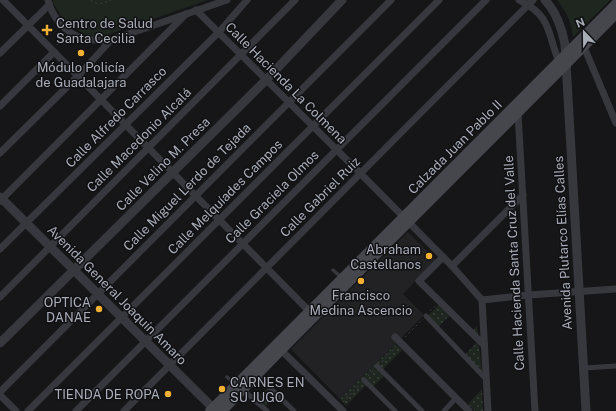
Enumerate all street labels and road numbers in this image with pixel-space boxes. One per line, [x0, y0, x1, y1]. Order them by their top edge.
street label: Calle Hacienda La Colmena [222, 19, 350, 147]
street label: Calle Alfredo Carrasco [62, 63, 170, 171]
street label: Calle Macedonio Alcalá [84, 85, 194, 195]
street label: Calzada Juan Pablo II [405, 97, 505, 197]
street label: Calle Velino M. Presa [113, 114, 213, 214]
street label: Calle Miguel Lerdo de Tejada [120, 120, 254, 254]
street label: Calle Melquíades Campos [165, 137, 285, 257]
street label: Calle Graciela Olmos [222, 147, 322, 247]
street label: Calle Gabriel Ruiz [277, 154, 363, 240]
street label: Calle Hacienda Santa Cruz del Valle [501, 155, 527, 371]
street label: Avenida Plutarco Elías Calles [551, 156, 575, 330]
street label: Avenida General Joaquín Amaro [44, 222, 190, 368]

